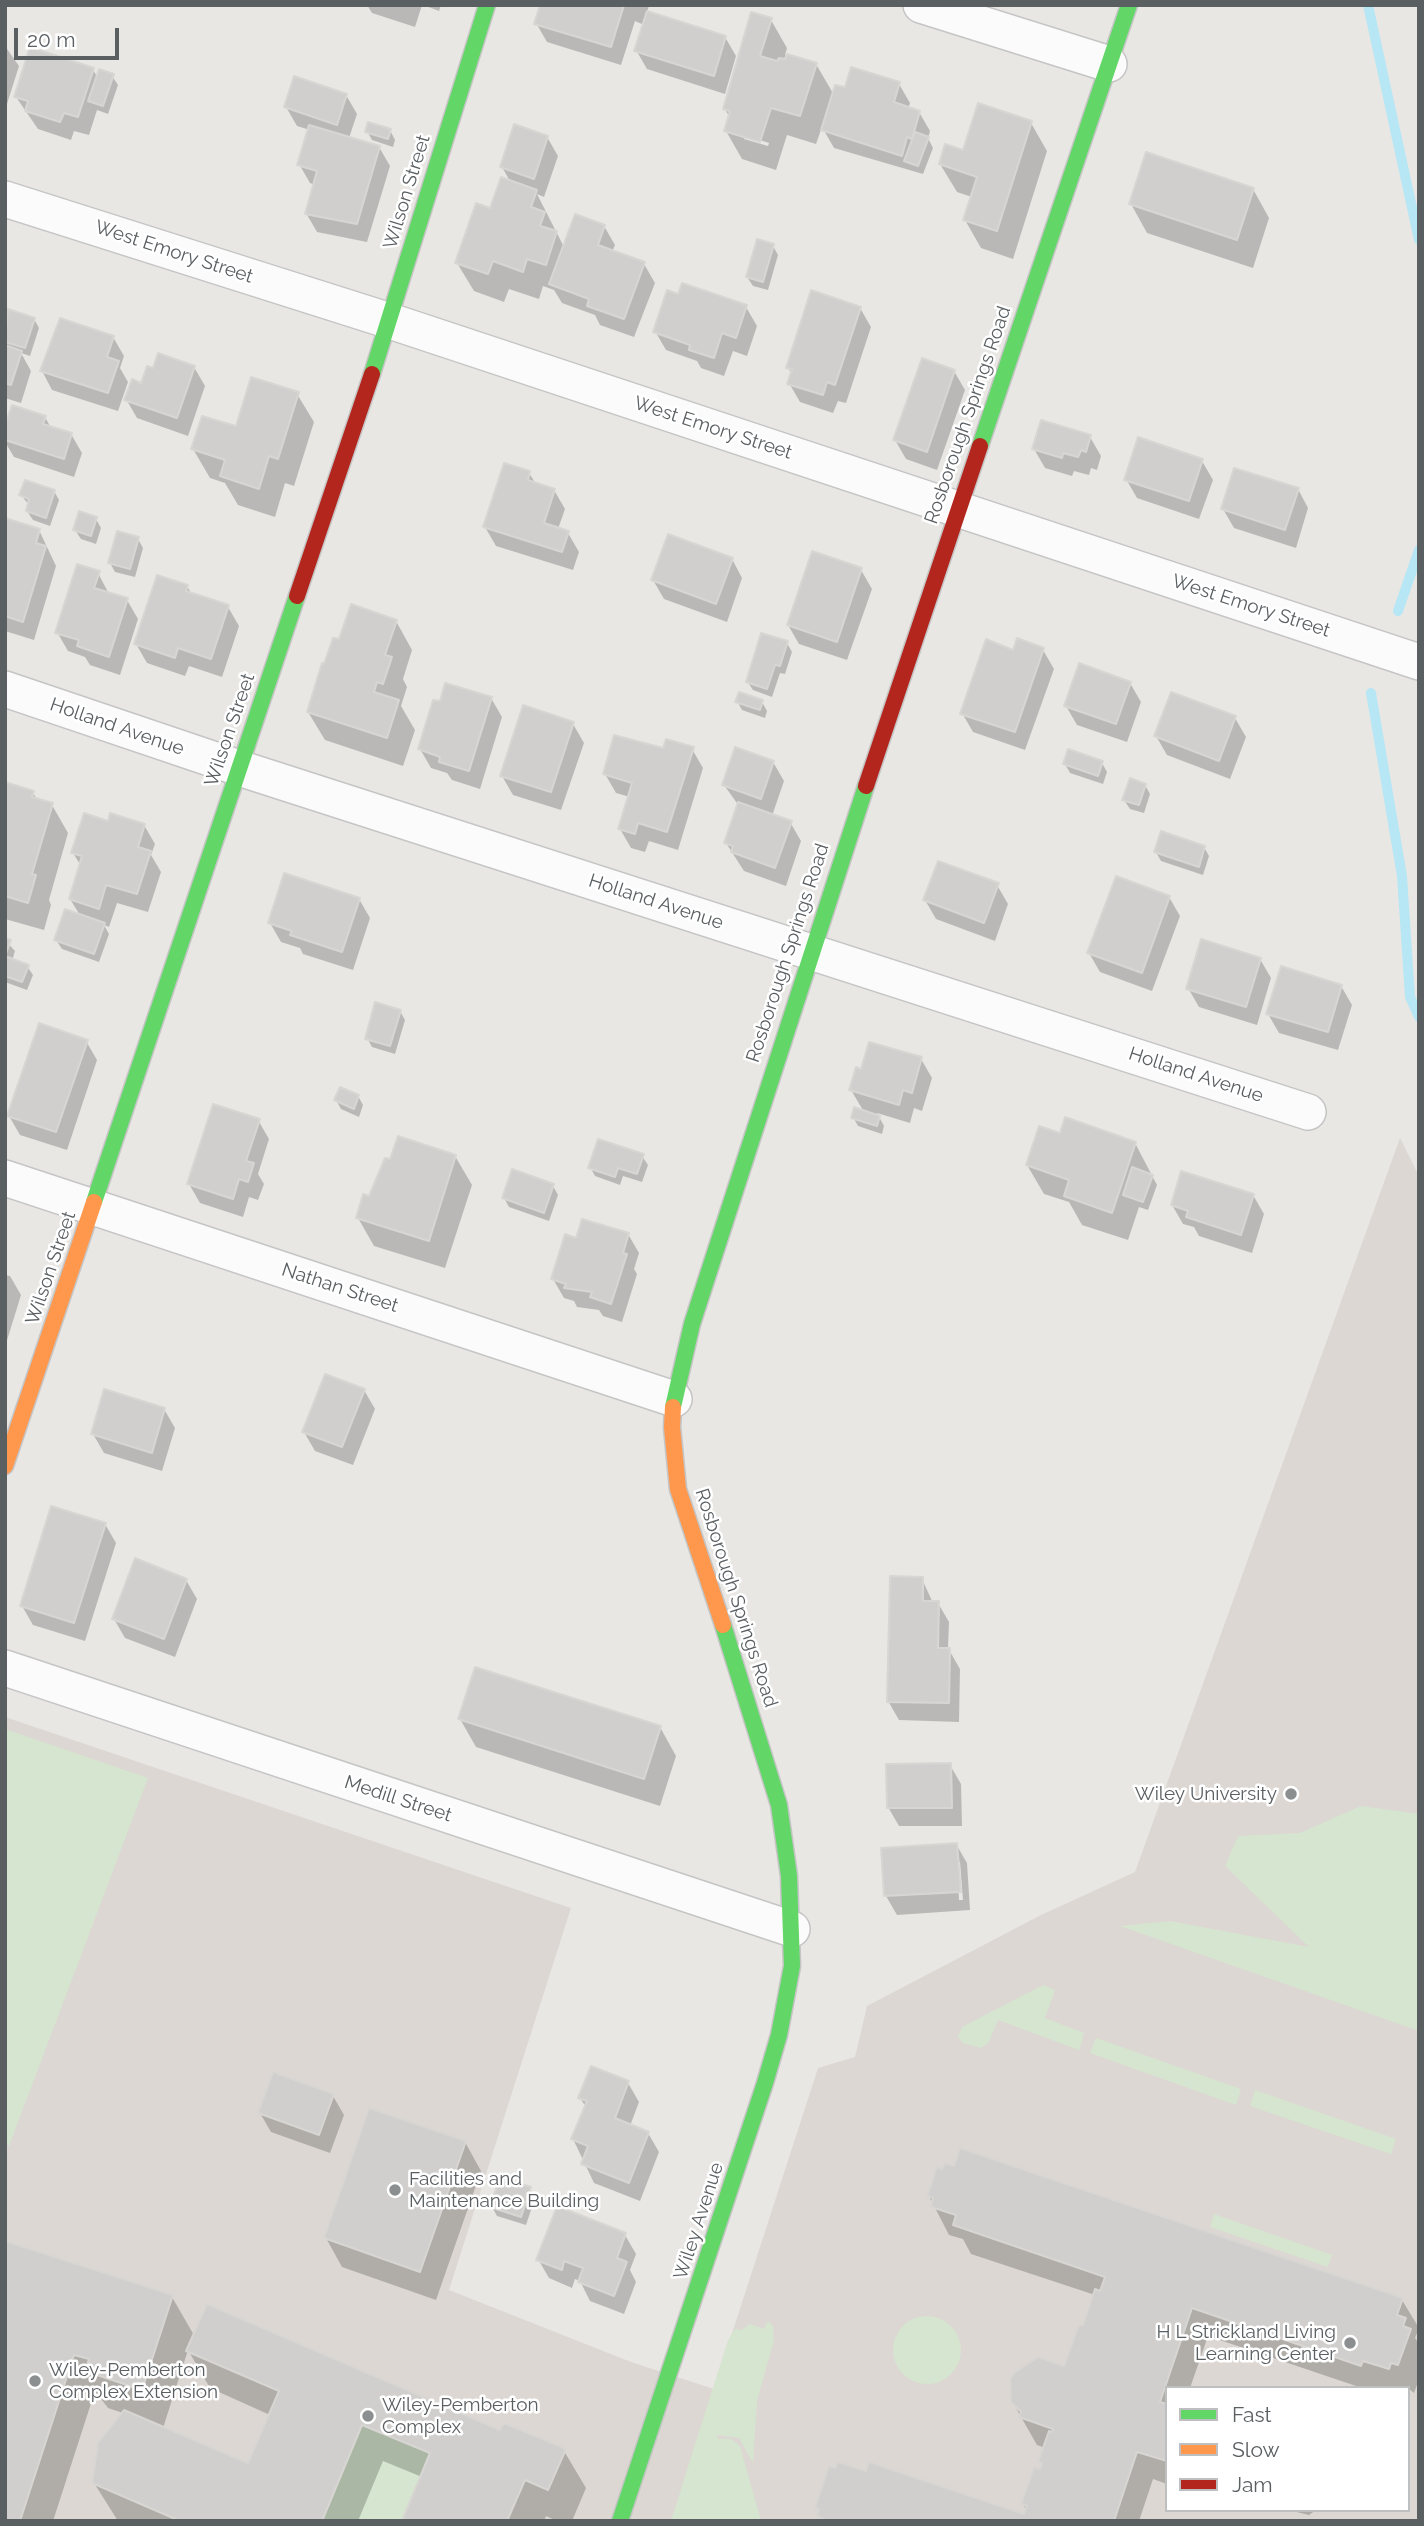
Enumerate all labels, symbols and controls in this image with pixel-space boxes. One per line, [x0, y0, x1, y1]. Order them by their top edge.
scale bar [18, 14, 122, 58]
text: 20 m [27, 27, 75, 52]
street label: Wilson Street [379, 132, 435, 252]
street label: West Emory Street [92, 216, 256, 288]
street label: Rosborough Springs Road [920, 303, 1016, 527]
street label: West Emory Street [631, 392, 795, 464]
street label: West Emory Street [1169, 570, 1333, 642]
street label: Wilson Street [200, 670, 260, 790]
street label: Holland Avenue [47, 693, 187, 761]
street label: Rosborough Springs Road [742, 841, 834, 1065]
street label: Holland Avenue [586, 869, 726, 935]
street label: Holland Avenue [1126, 1042, 1266, 1108]
street label: Wilson Street [21, 1208, 81, 1328]
street label: Nathan Street [279, 1258, 401, 1318]
street label: Rosborough Springs Road [690, 1486, 782, 1710]
street label: Medill Street [341, 1771, 455, 1827]
place label: Wiley University [1135, 1783, 1277, 1805]
marker: Wiley University [1283, 1786, 1299, 1802]
street label: Wiley Avenue [669, 2160, 729, 2282]
place label: Facilities and Maintenance Building [409, 2168, 599, 2212]
marker: Facilities and Maintenance Building [387, 2182, 403, 2198]
place label: H L Strickland Living Learning Center [1157, 2321, 1336, 2365]
marker: H L Strickland Living Learning Center [1342, 2335, 1358, 2351]
place label: Wiley-Pemberton Complex Extension [49, 2359, 218, 2403]
marker: Wiley-Pemberton Complex Extension [27, 2373, 43, 2389]
legend [1165, 2386, 1410, 2512]
place label: Wiley-Pemberton Complex [382, 2394, 539, 2438]
text: Fast [1232, 2402, 1272, 2427]
marker: Wiley-Pemberton Complex [360, 2408, 376, 2424]
text: Slow [1232, 2437, 1280, 2462]
text: Jam [1232, 2472, 1273, 2497]

